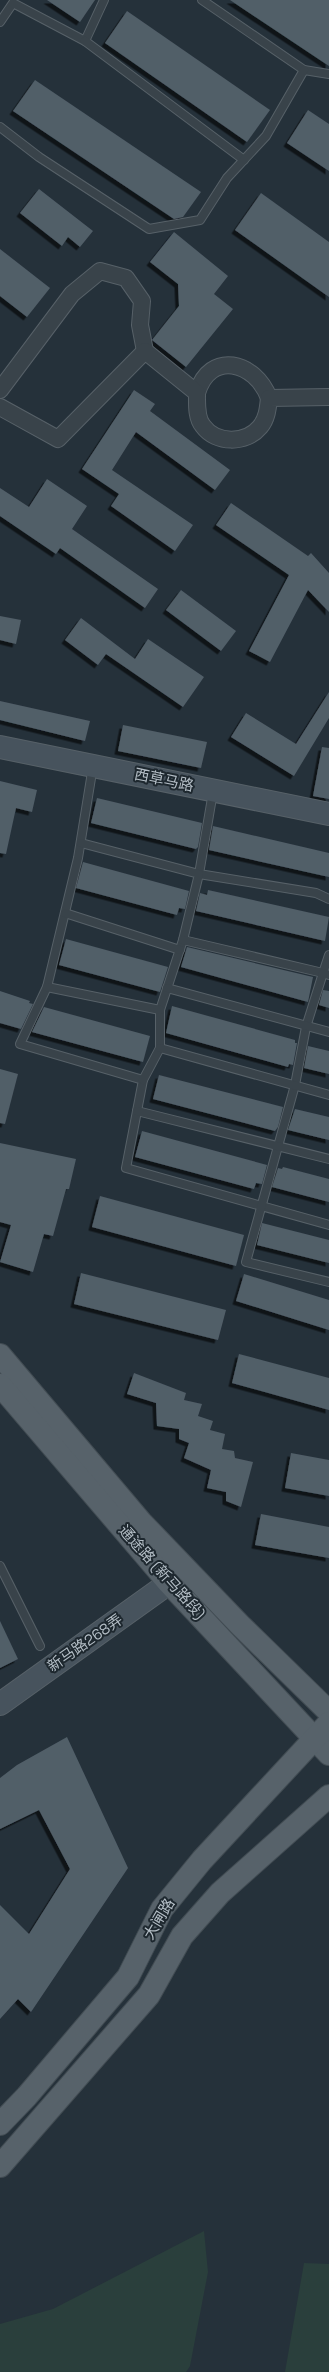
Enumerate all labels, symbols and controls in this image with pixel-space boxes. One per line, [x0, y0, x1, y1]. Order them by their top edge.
street label: 西草马路 [133, 764, 195, 795]
street label: 通途路 (新马路段) [114, 1521, 210, 1623]
street label: 新马路268弄 [43, 1610, 126, 1675]
street label: 大闸路 [139, 1895, 178, 1943]

